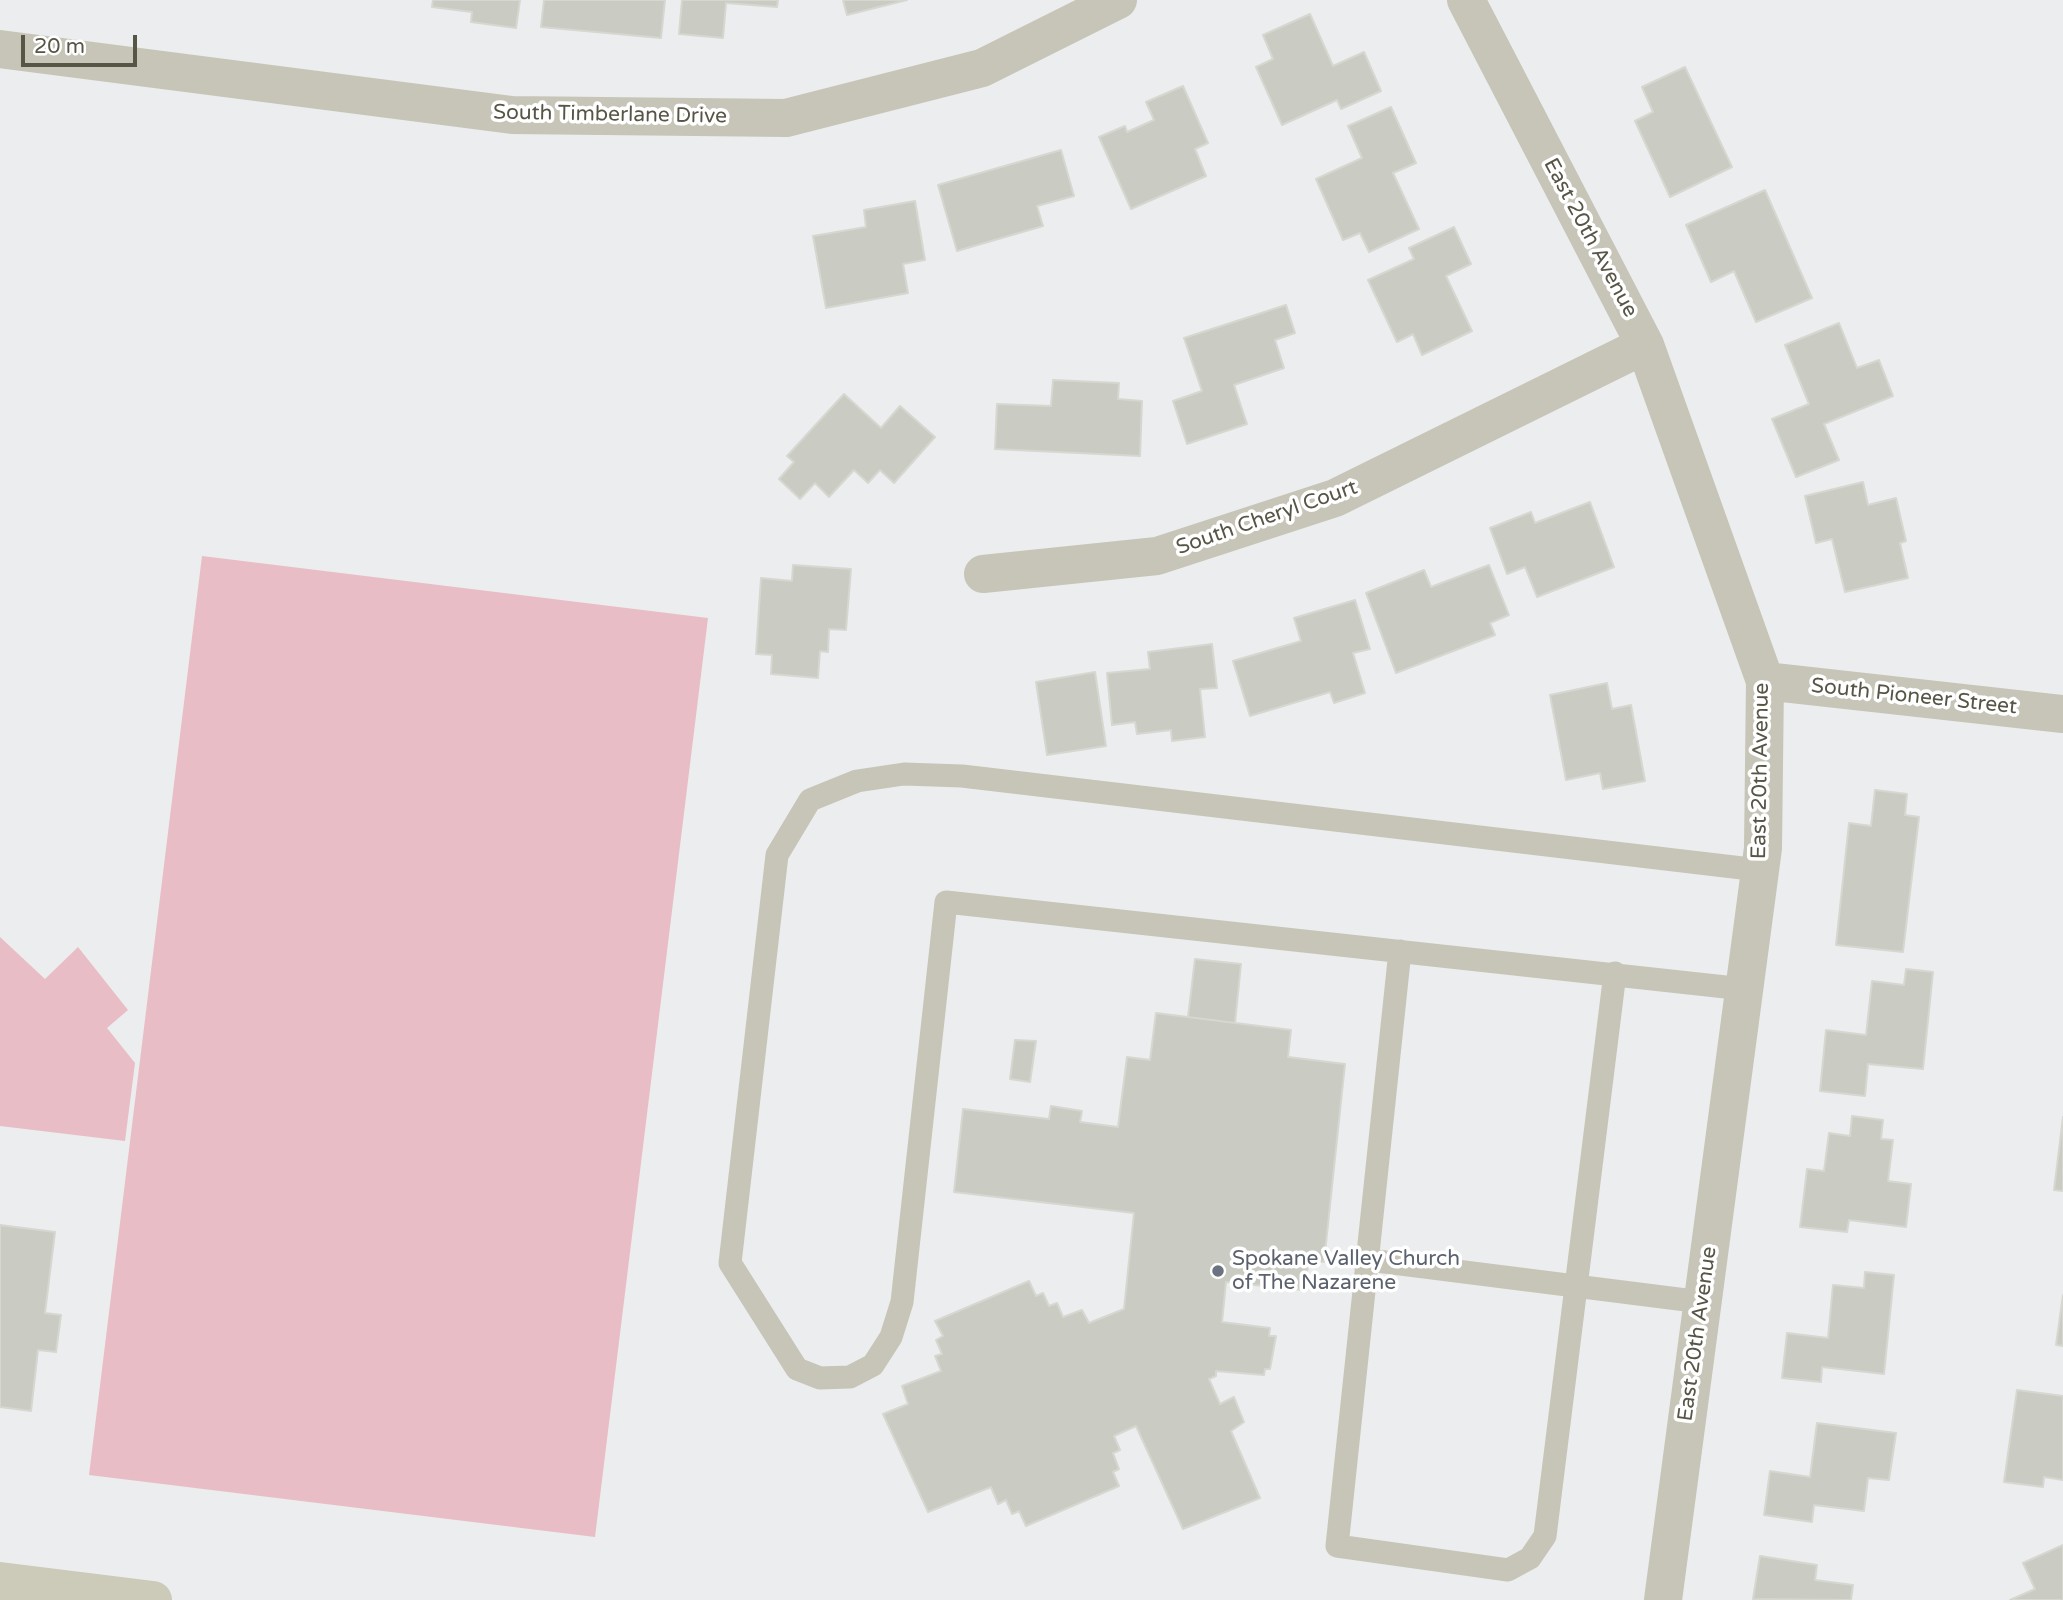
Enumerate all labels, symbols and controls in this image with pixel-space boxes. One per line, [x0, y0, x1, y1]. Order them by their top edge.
scale bar [24, 21, 140, 65]
text: 20 m [34, 34, 85, 59]
street label: South Timberlane Drive [493, 100, 727, 130]
street label: East 20th Avenue [1537, 154, 1643, 322]
street label: South Cheryl Court [1173, 475, 1361, 561]
street label: South Pioneer Street [1810, 674, 2018, 720]
street label: East 20th Avenue [1747, 683, 1775, 859]
street label: East 20th Avenue [1673, 1245, 1723, 1423]
place label: Spokane Valley Church of The Nazarene [1232, 1246, 1460, 1296]
marker: Spokane Valley Church of The Nazarene [1210, 1263, 1226, 1279]

